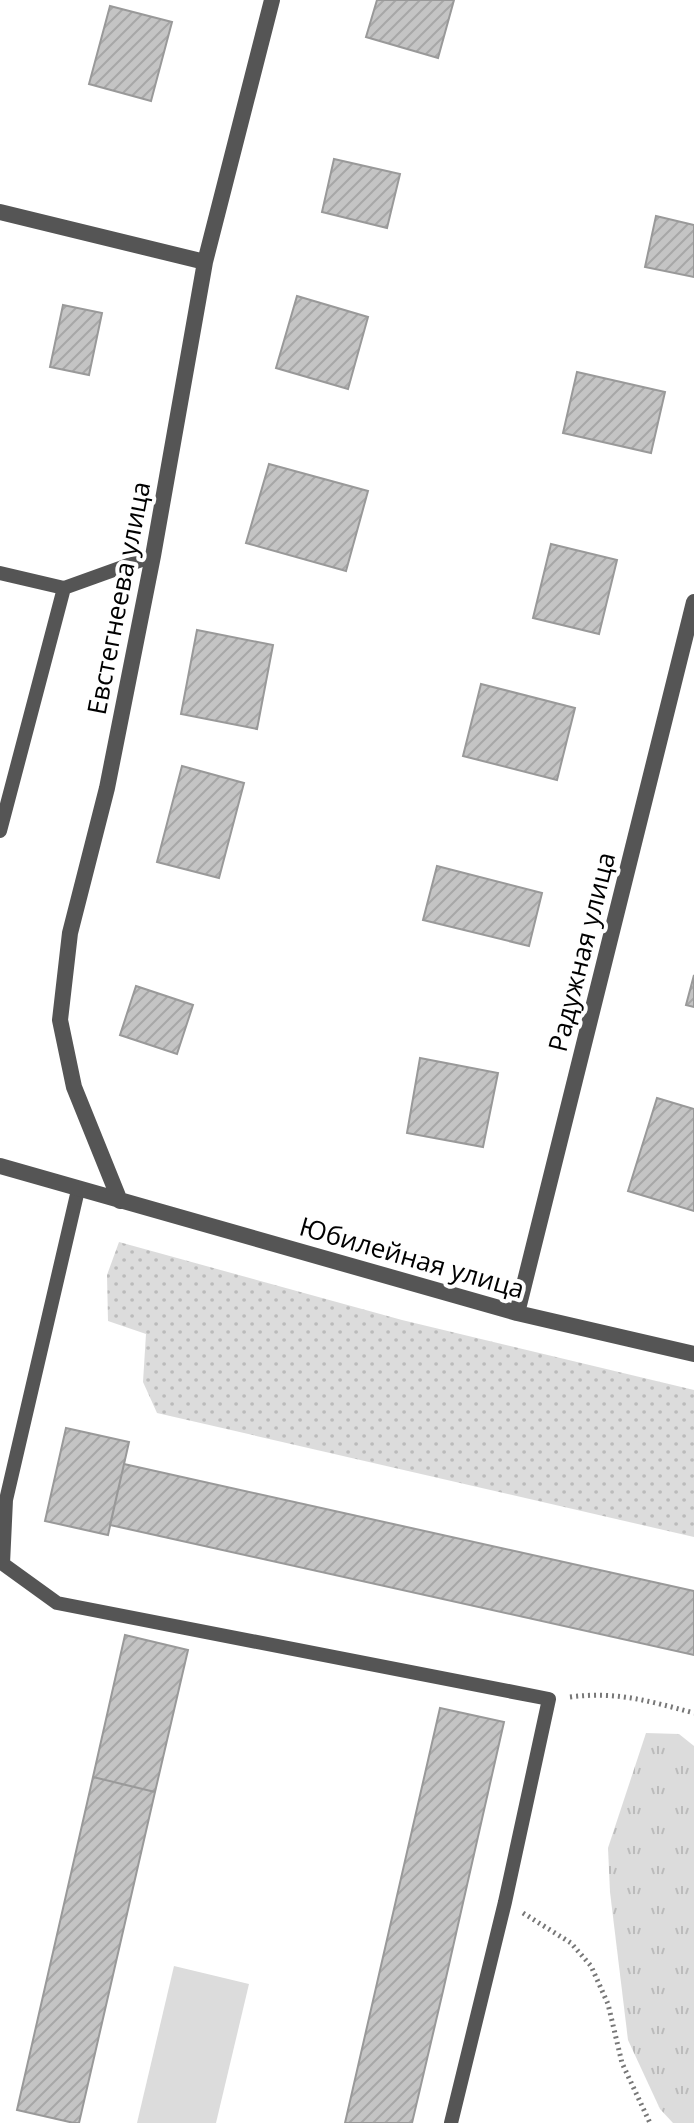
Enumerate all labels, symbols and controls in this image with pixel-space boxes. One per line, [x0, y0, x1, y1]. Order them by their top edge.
street label: Евстегнеева улица [78, 478, 158, 717]
street label: Радужная улица [539, 848, 623, 1055]
street label: Юбилейная улица [296, 1208, 529, 1306]

